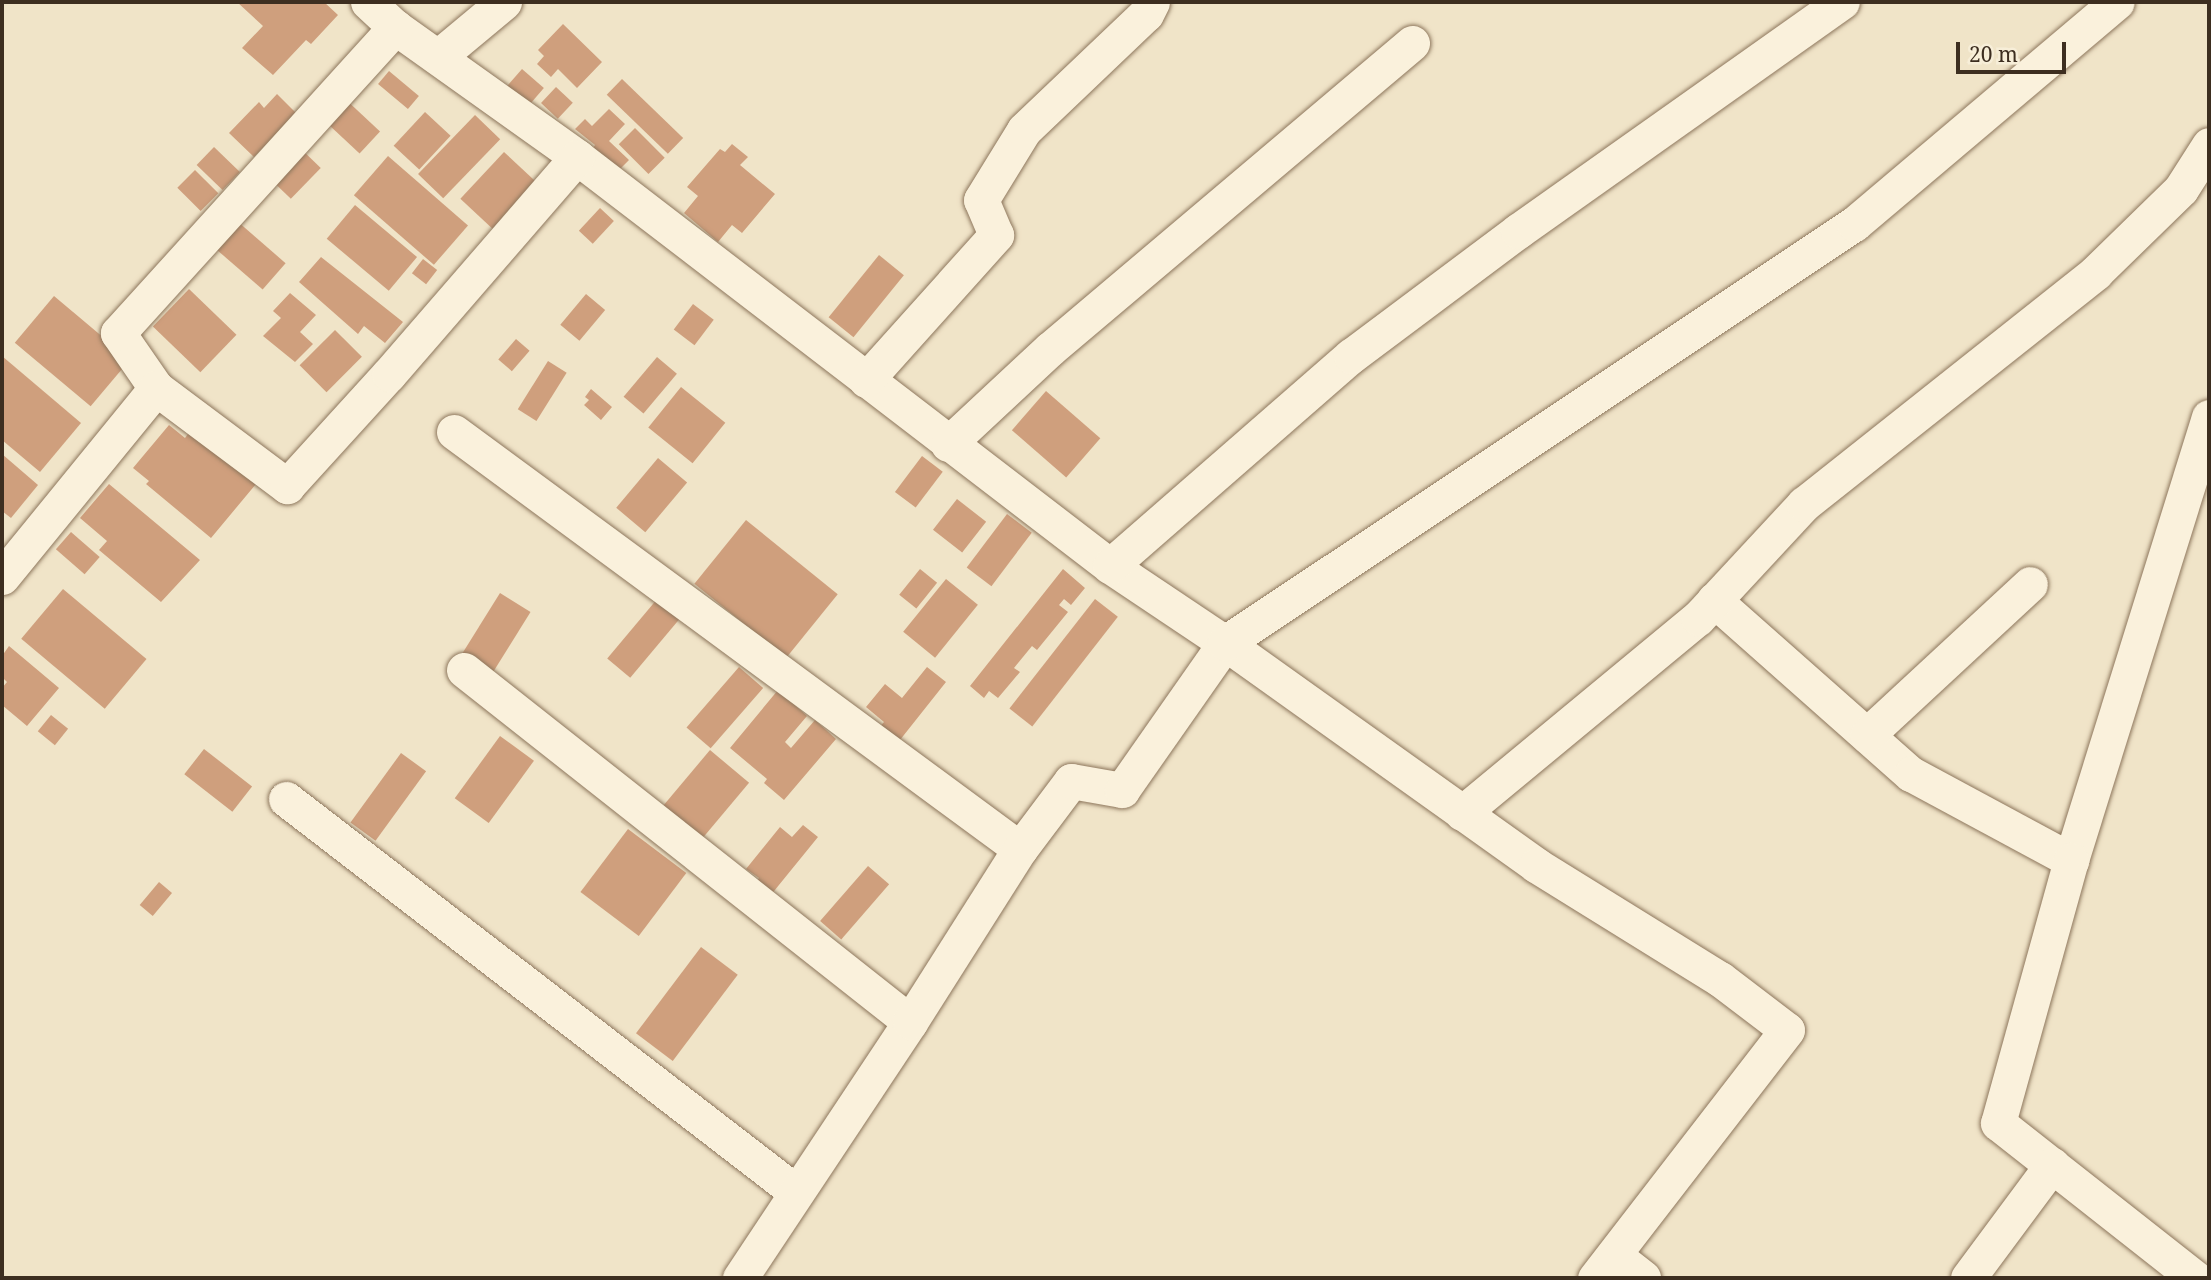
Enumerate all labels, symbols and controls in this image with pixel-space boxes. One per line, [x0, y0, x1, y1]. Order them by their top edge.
scale bar [1959, 28, 2069, 72]
text: 20 m [1969, 40, 2018, 68]

